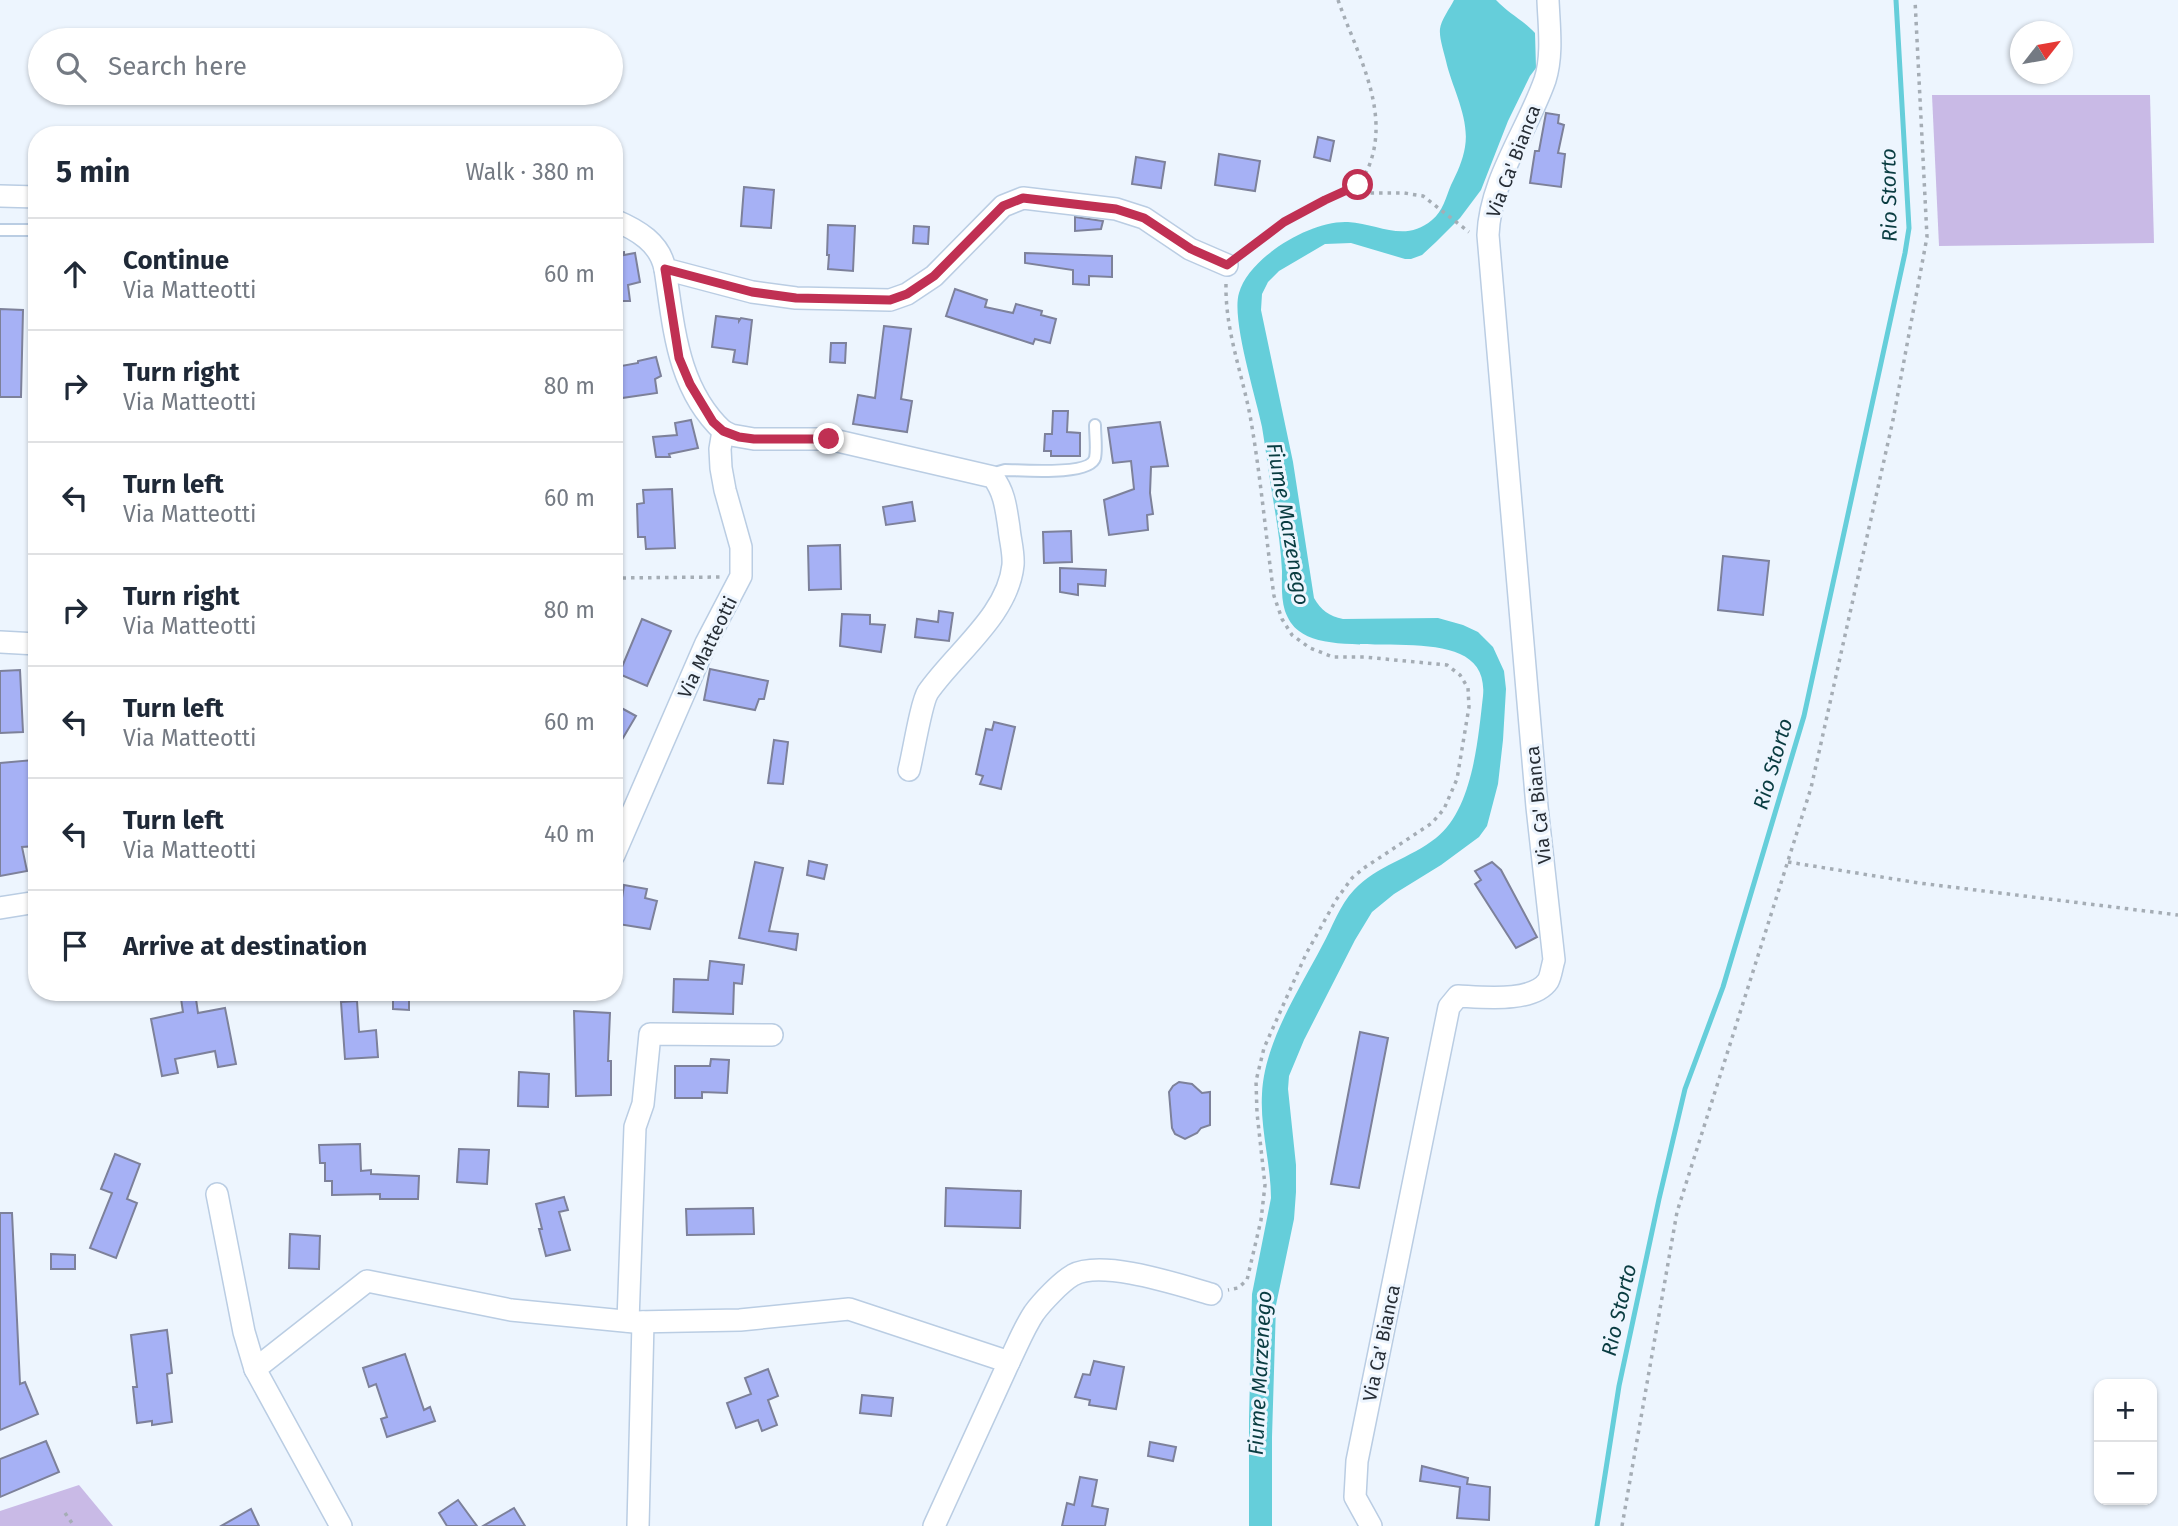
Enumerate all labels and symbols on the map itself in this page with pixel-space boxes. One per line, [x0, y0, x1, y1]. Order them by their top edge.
north arrow [2010, 21, 2073, 84]
street label: Via Ca' Bianca [1481, 102, 1545, 221]
water label: Rio Storto [1875, 148, 1903, 242]
route start [1342, 169, 1373, 200]
route end [813, 423, 844, 454]
water label: Fiume Marzenego [1261, 441, 1315, 607]
street label: Via Matteotti [673, 593, 742, 702]
water label: Rio Storto [1748, 715, 1798, 813]
street label: Via Ca' Bianca [1521, 745, 1556, 865]
water label: Rio Storto [1596, 1261, 1642, 1359]
street label: Via Ca' Bianca [1358, 1283, 1405, 1404]
water label: Fiume Marzenego [1243, 1290, 1277, 1456]

